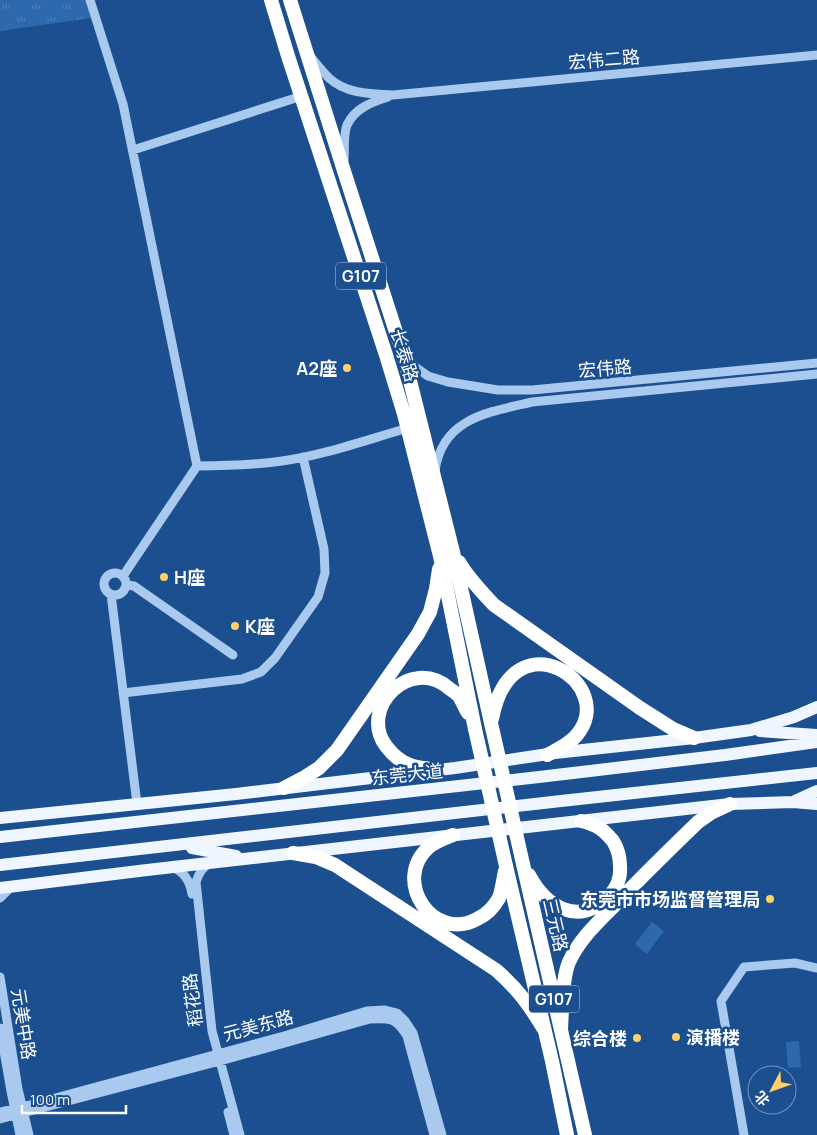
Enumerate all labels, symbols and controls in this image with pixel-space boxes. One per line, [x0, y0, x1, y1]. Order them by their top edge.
street label: 宏伟二路 [567, 44, 641, 74]
road number: G107 [336, 262, 386, 290]
street label: 长泰路 [386, 326, 424, 384]
street label: 宏伟路 [577, 354, 633, 382]
place label: A2座 [296, 356, 337, 380]
marker: A2座 [341, 362, 353, 374]
place label: H座 [174, 565, 205, 589]
marker: H座 [158, 571, 170, 583]
place label: K座 [245, 614, 275, 638]
marker: K座 [229, 620, 241, 632]
street label: 东莞大道 [370, 758, 444, 790]
place label: 东莞市市场监督管理局 [580, 887, 760, 911]
marker: 东莞市市场监督管理局 [764, 893, 776, 905]
street label: 三元路 [538, 896, 574, 954]
street label: 稻花路 [177, 972, 207, 1028]
road number: G107 [529, 986, 579, 1012]
street label: 元美中路 [7, 987, 41, 1061]
street label: 元美东路 [220, 1004, 296, 1046]
place label: 演播楼 [686, 1025, 740, 1049]
place label: 综合楼 [573, 1026, 627, 1050]
marker: 演播楼 [670, 1031, 682, 1043]
marker: 综合楼 [631, 1032, 643, 1044]
north arrow [747, 1065, 797, 1115]
scale bar [22, 1082, 126, 1114]
text: 北 [750, 1087, 774, 1110]
text: 100 m [30, 1089, 70, 1110]

